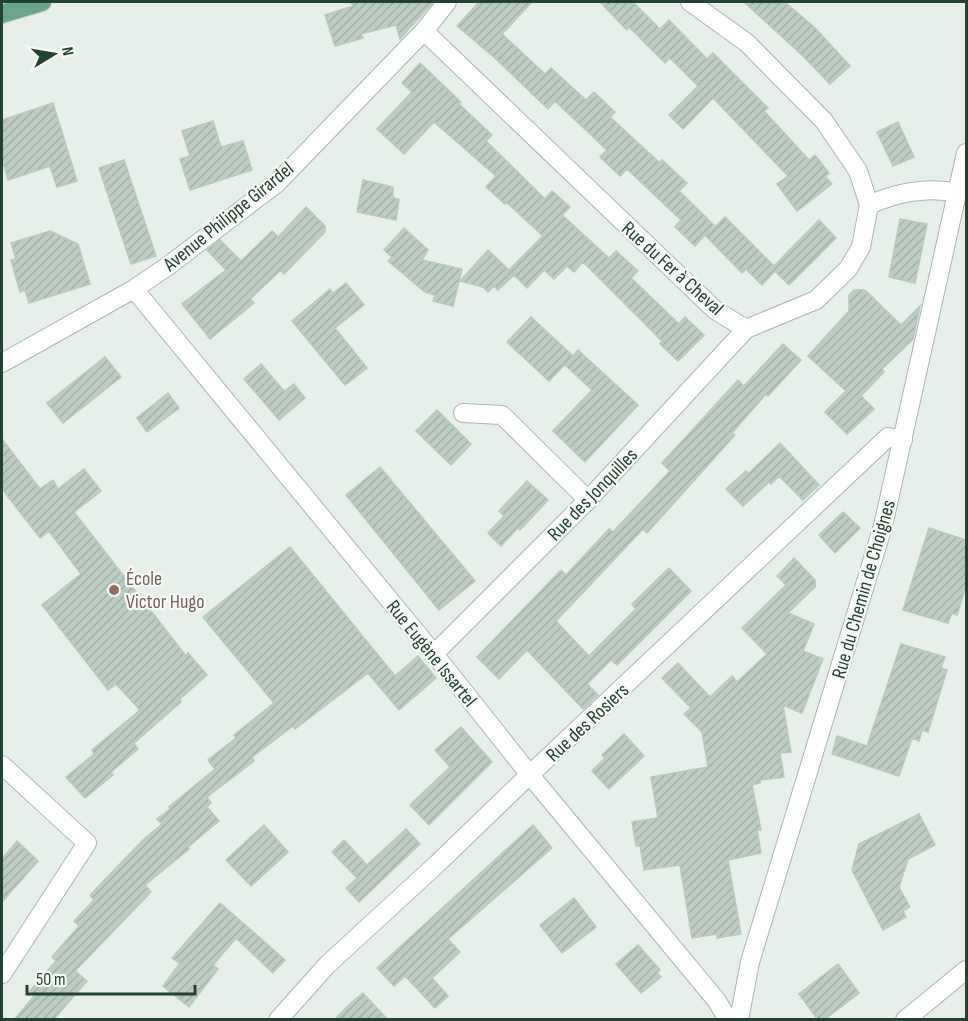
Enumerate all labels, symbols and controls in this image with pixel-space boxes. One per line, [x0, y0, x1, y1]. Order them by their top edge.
north arrow [24, 24, 84, 84]
text: N [57, 45, 77, 57]
street label: Avenue Philippe Girardel [158, 157, 299, 277]
street label: Rue du Fer à Cheval [616, 217, 728, 321]
street label: Rue des Jonquilles [543, 443, 643, 546]
street label: Rue du Chemin de Choignes [827, 497, 901, 681]
place label: École Victor Hugo [126, 567, 204, 614]
marker: École Victor Hugo [107, 583, 121, 597]
street label: Rue Eugène Issartel [381, 595, 482, 712]
street label: Rue des Rosiers [541, 678, 634, 767]
scale bar [27, 958, 195, 996]
text: 50 m [36, 969, 66, 990]

